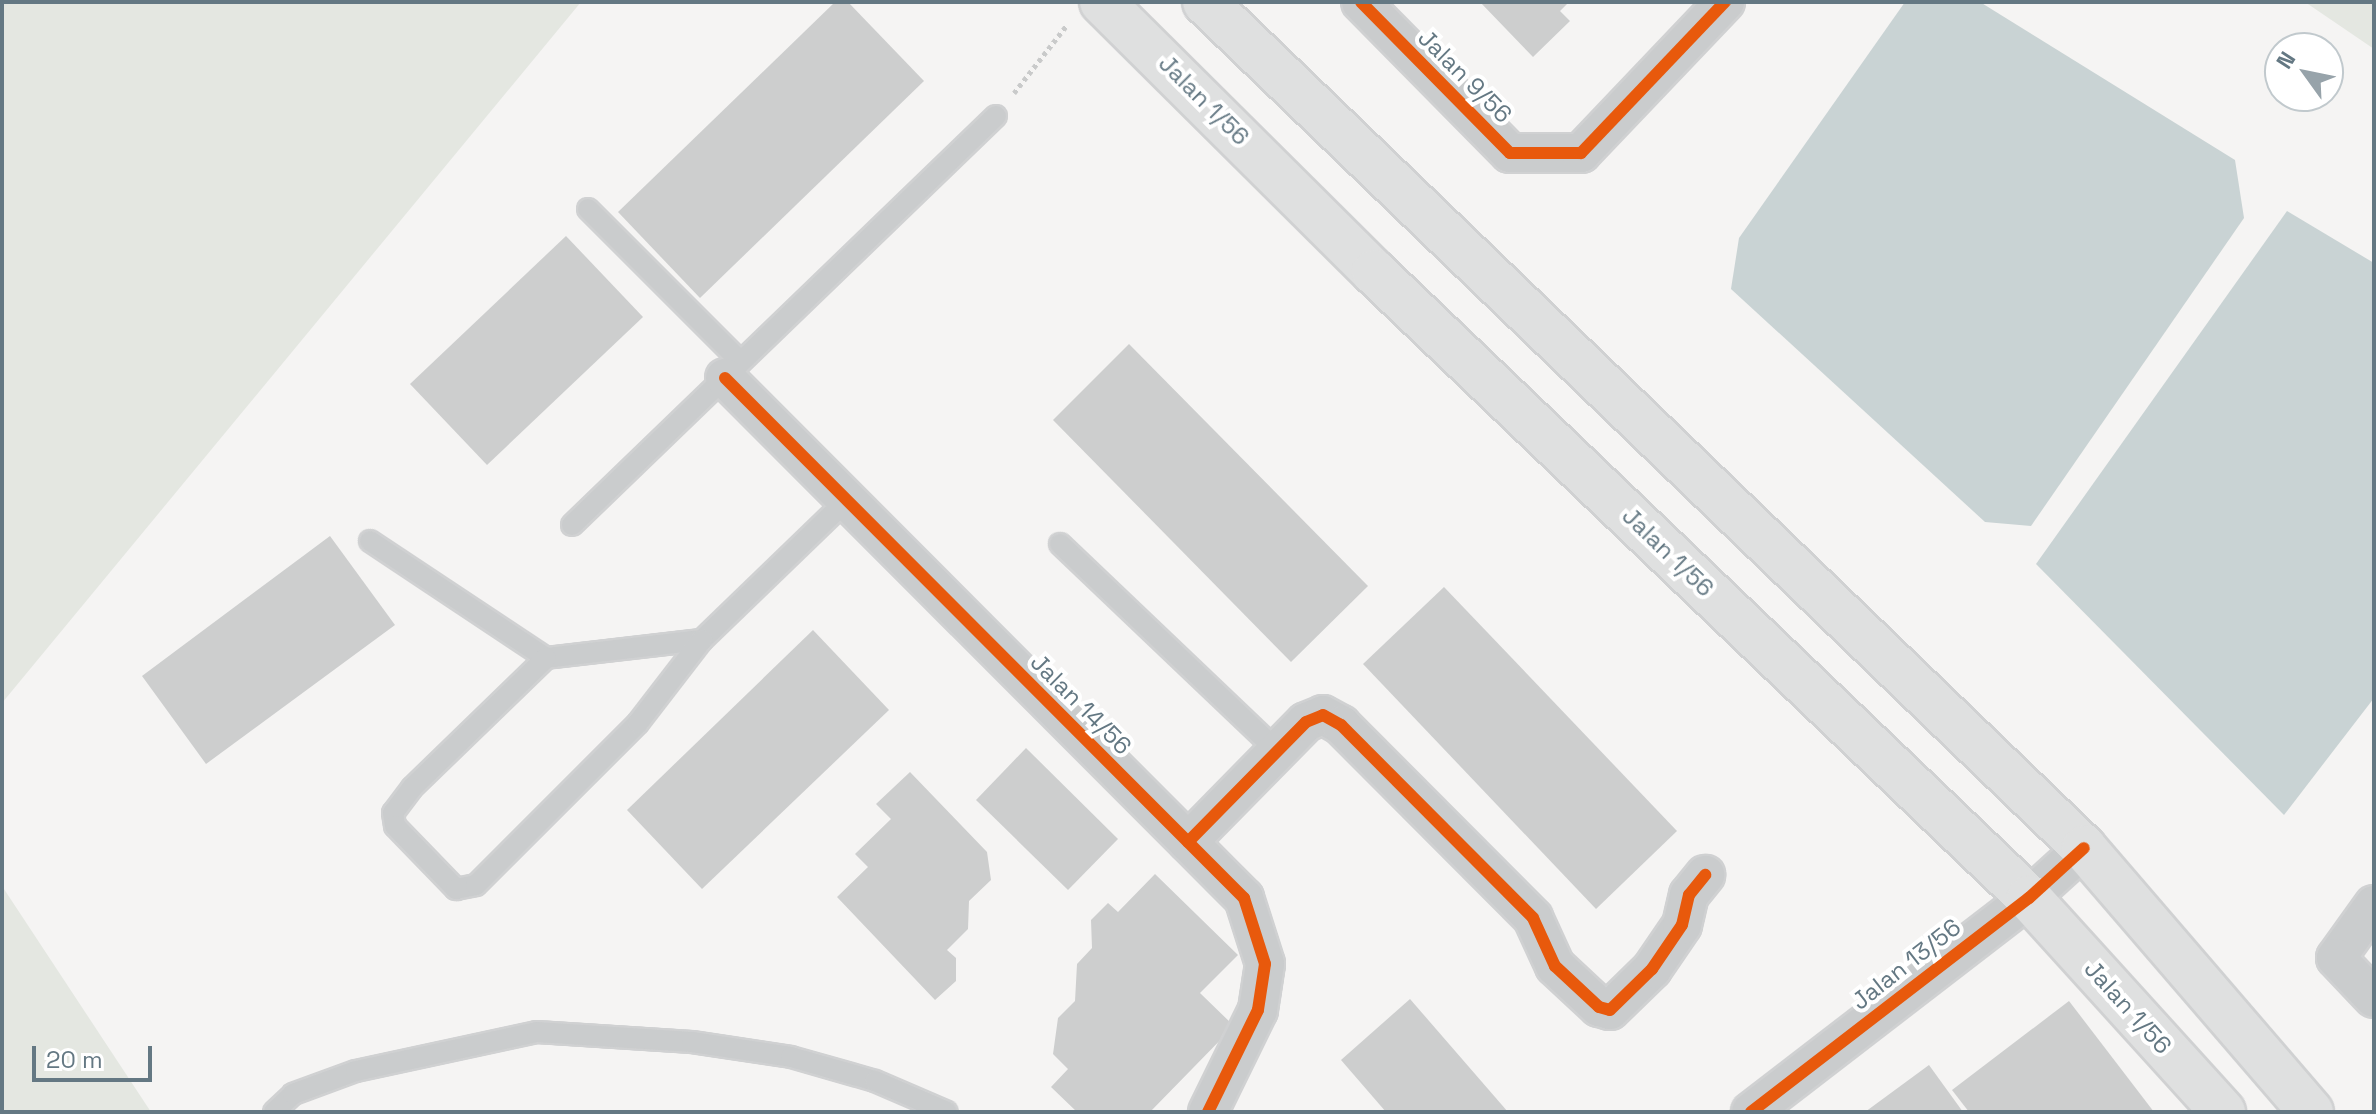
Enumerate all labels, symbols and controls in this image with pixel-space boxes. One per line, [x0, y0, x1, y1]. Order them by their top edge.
street label: Jalan 9/56 [1412, 23, 1518, 129]
north arrow [2264, 32, 2344, 112]
text: N [2270, 46, 2301, 74]
street label: Jalan 1/56 [1153, 49, 1255, 151]
street label: Jalan 1/56 [1616, 501, 1720, 603]
street label: Jalan 14/56 [1025, 648, 1137, 760]
street label: Jalan 13/56 [1846, 912, 1966, 1016]
street label: Jalan 1/56 [2078, 954, 2178, 1060]
scale bar [36, 1030, 156, 1080]
text: 20 m [46, 1044, 103, 1075]

